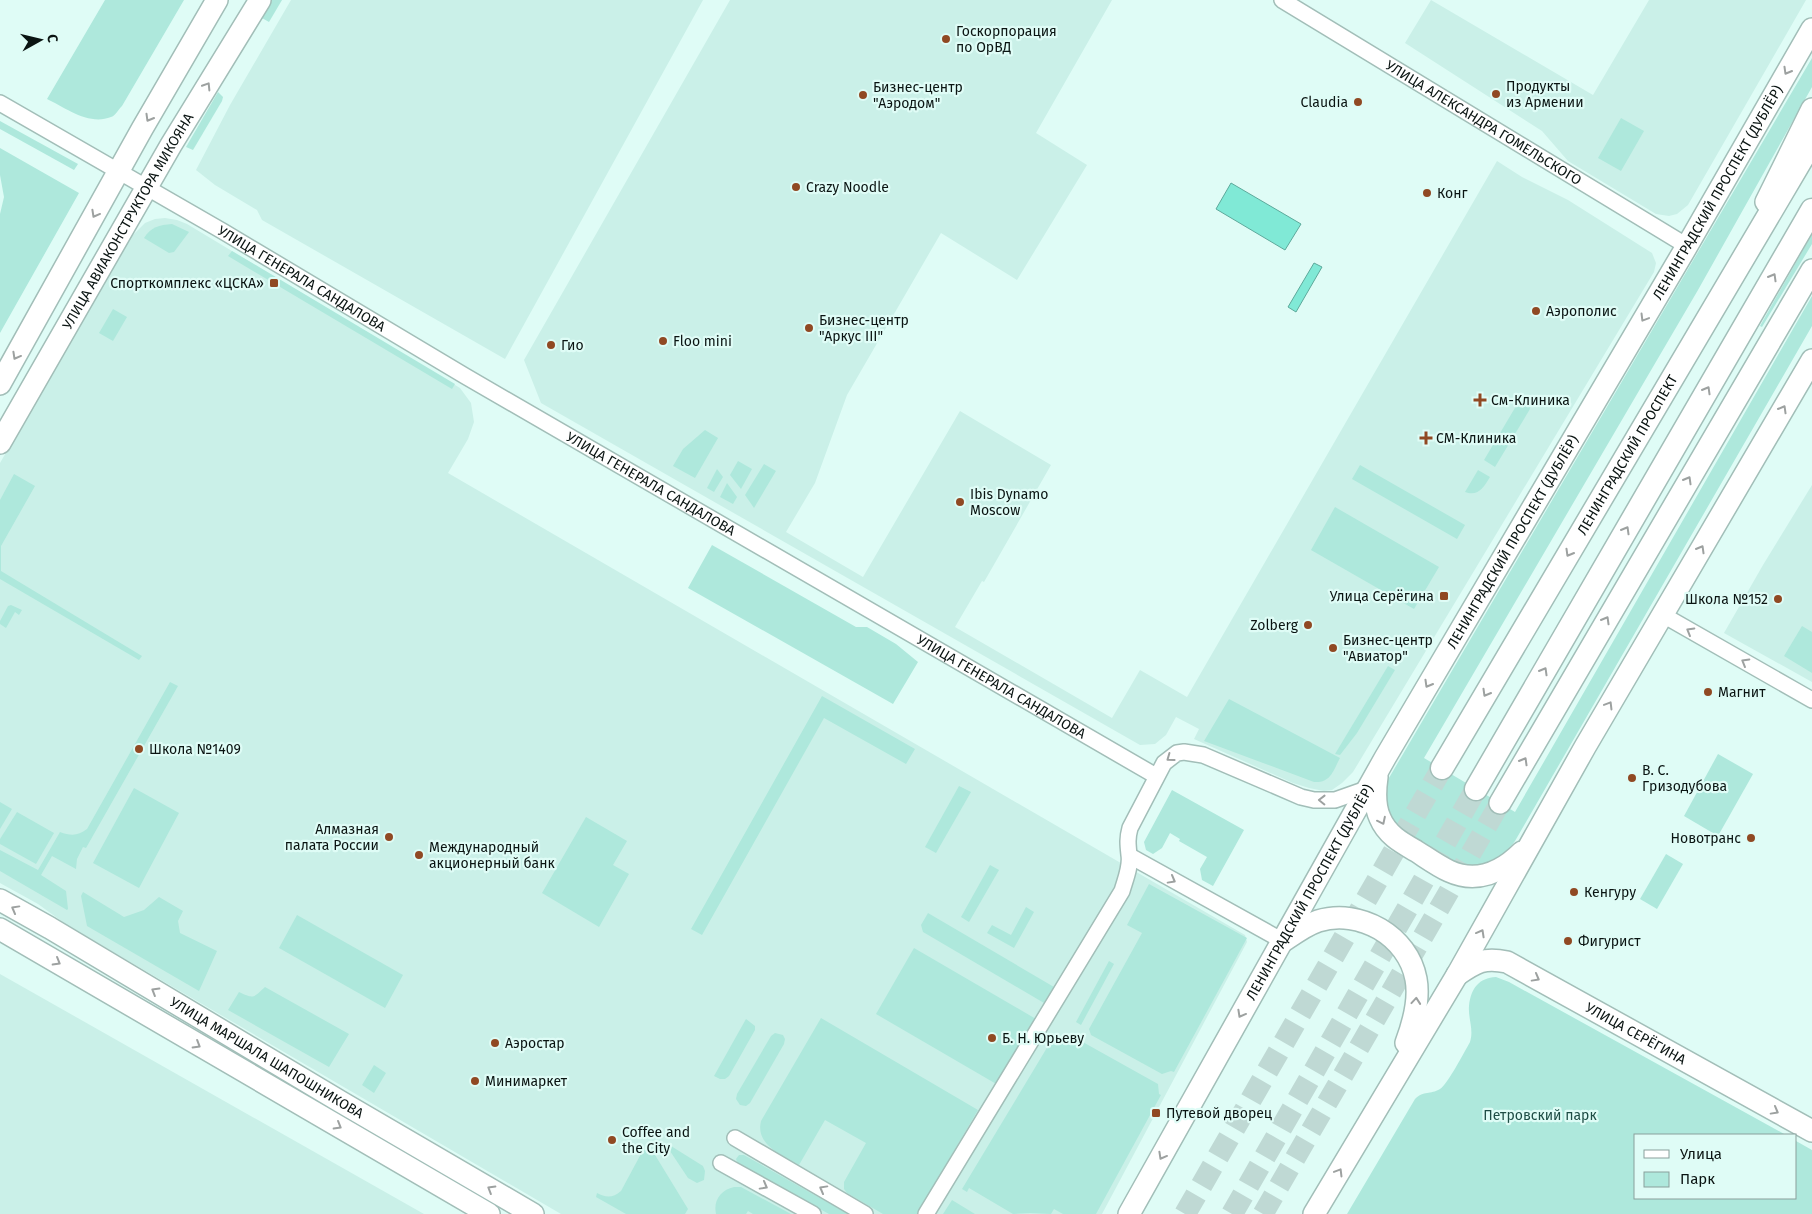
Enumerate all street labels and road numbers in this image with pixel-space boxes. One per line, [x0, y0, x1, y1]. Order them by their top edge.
street label: УЛИЦА АЛЕКСАНДРА ГОМЕЛЬСКОГО [1382, 57, 1584, 189]
street label: ЛЕНИНГРАДСКИЙ ПРОСПЕКТ (ДУБЛЁР) [1649, 83, 1787, 303]
street label: УЛИЦА АВИАКОНСТРУКТОРА МИКОЯНА [59, 110, 197, 333]
street label: УЛИЦА ГЕНЕРАЛА САНДАЛОВА [215, 222, 388, 336]
street label: ЛЕНИНГРАДСКИЙ ПРОСПЕКТ [1574, 371, 1682, 538]
street label: УЛИЦА ГЕНЕРАЛА САНДАЛОВА [563, 428, 738, 540]
street label: ЛЕНИНГРАДСКИЙ ПРОСПЕКТ (ДУБЛЁР) [1444, 432, 1582, 652]
street label: УЛИЦА ГЕНЕРАЛА САНДАЛОВА [914, 631, 1089, 743]
street label: ЛЕНИНГРАДСКИЙ ПРОСПЕКТ (ДУБЛЁР) [1243, 782, 1377, 1003]
street label: УЛИЦА МАРШАЛА ШАПОШНИКОВА [167, 994, 367, 1122]
street label: УЛИЦА СЕРЁГИНА [1582, 999, 1689, 1068]

